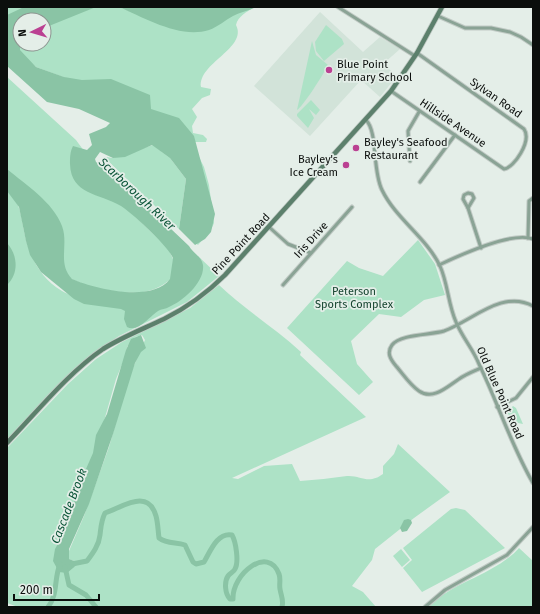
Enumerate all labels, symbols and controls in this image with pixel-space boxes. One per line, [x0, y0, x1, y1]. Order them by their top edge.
north arrow [12, 12, 52, 52]
text: N [16, 29, 29, 37]
place label: Blue Point Primary School [337, 58, 412, 84]
marker: Blue Point Primary School [324, 65, 334, 75]
street label: Sylvan Road [468, 75, 524, 121]
street label: Hillside Avenue [417, 96, 489, 150]
place label: Bayley's Seafood Restaurant [364, 136, 448, 162]
marker: Bayley's Seafood Restaurant [351, 143, 361, 153]
place label: Bayley's Ice Cream [290, 153, 338, 179]
water label: Scarborough River [95, 154, 178, 233]
marker: Bayley's Ice Cream [341, 160, 351, 170]
street label: Pine Point Road [209, 211, 273, 277]
street label: Iris Drive [291, 219, 331, 261]
park label: Peterson Sports Complex [315, 285, 394, 311]
street label: Old Blue Point Road [474, 345, 526, 441]
water label: Cascade Brook [48, 466, 90, 546]
scale bar [14, 576, 99, 602]
text: 200 m [20, 583, 53, 597]

